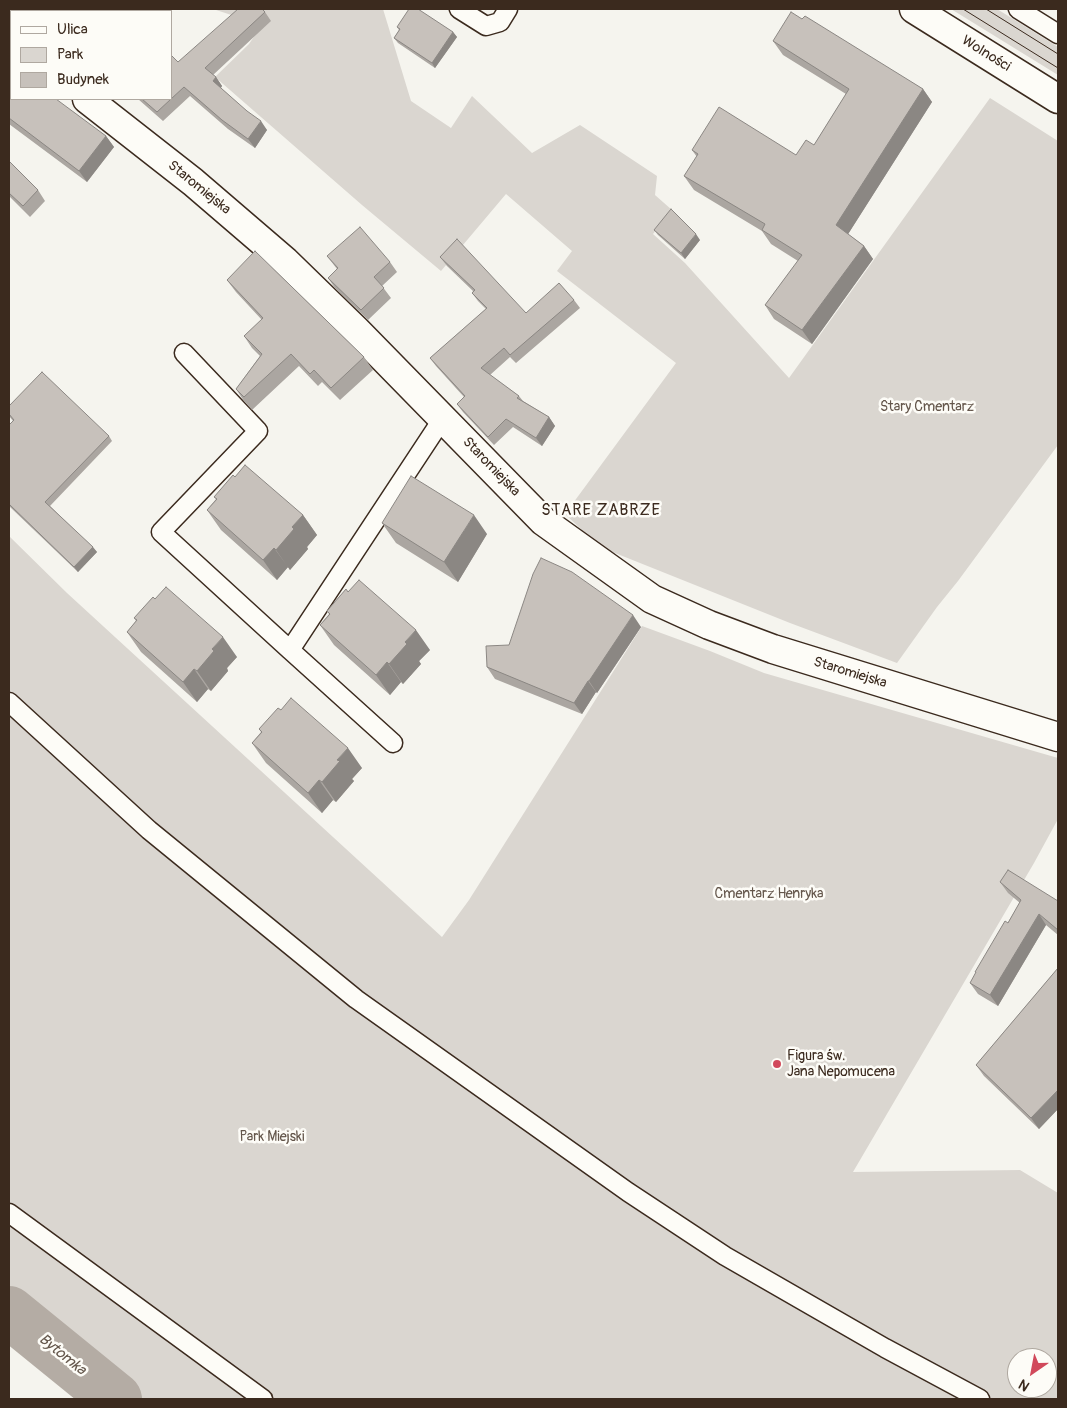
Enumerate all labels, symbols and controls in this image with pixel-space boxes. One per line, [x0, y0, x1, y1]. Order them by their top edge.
legend [10, 10, 172, 100]
text: Ulica [57, 20, 88, 39]
street label: Wolności [958, 32, 1014, 76]
text: Park [57, 45, 83, 64]
text: Budynek [57, 70, 109, 89]
street label: Staromiejska [164, 158, 234, 218]
park label: Stary Cmentarz [880, 399, 974, 415]
street label: Staromiejska [459, 434, 523, 500]
district label: STARE ZABRZE [540, 501, 662, 521]
street label: Staromiejska [811, 654, 889, 692]
park label: Cmentarz Henryka [714, 886, 824, 902]
place label: Figura św. Jana Nepomucena [787, 1048, 895, 1080]
marker: Figura św. Jana Nepomucena [771, 1058, 783, 1070]
park label: Park Miejski [240, 1129, 304, 1145]
water label: Bytomka [35, 1331, 89, 1379]
north arrow [1007, 1348, 1057, 1398]
text: N [1016, 1375, 1033, 1395]

